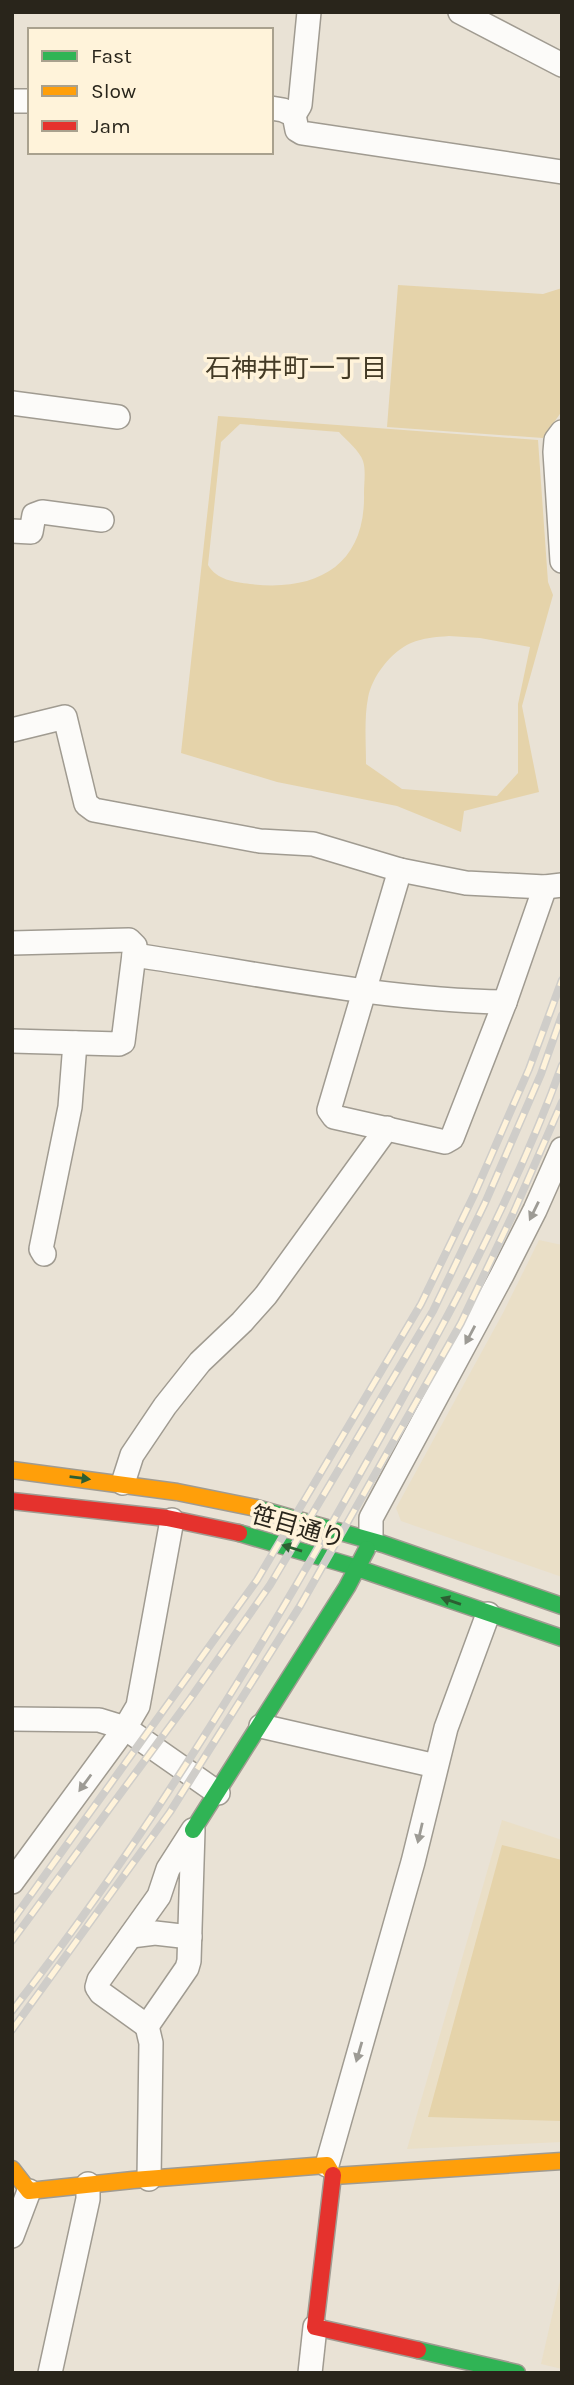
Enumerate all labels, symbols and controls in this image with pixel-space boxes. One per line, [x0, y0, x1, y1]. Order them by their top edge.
legend [28, 28, 273, 154]
text: Fast [91, 44, 132, 68]
text: Slow [91, 79, 136, 103]
text: Jam [91, 114, 131, 138]
district label: 石神井町一丁目 [205, 353, 387, 384]
one-way arrow [528, 1201, 540, 1221]
one-way arrow [464, 1326, 476, 1345]
one-way arrow [69, 1473, 91, 1484]
street label: 笹目通り [248, 1500, 348, 1554]
one-way arrow [281, 1543, 302, 1553]
one-way arrow [440, 1595, 461, 1606]
one-way arrow [78, 1774, 92, 1792]
one-way arrow [414, 1822, 425, 1844]
one-way arrow [353, 2041, 364, 2063]

